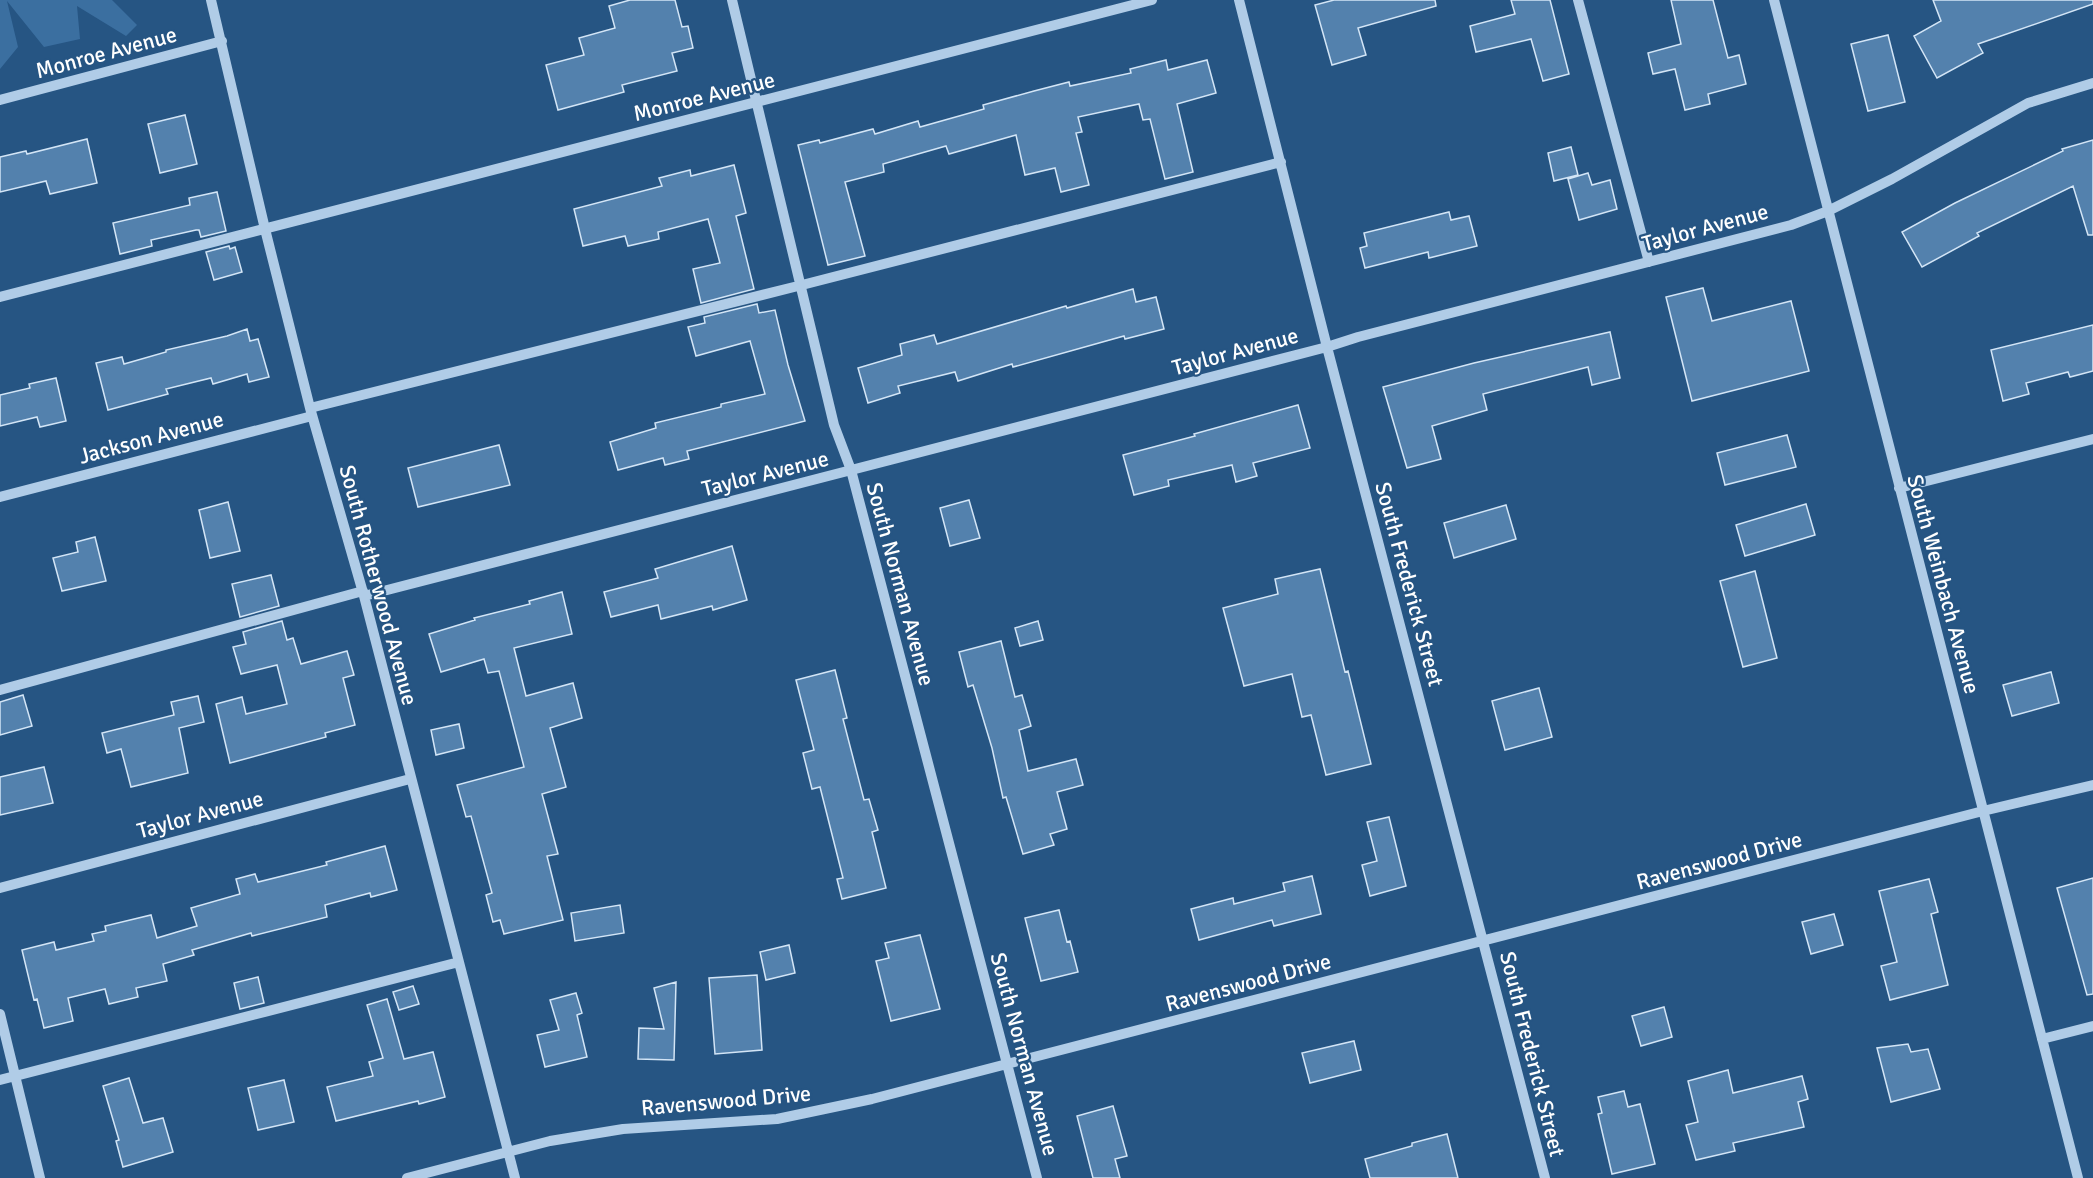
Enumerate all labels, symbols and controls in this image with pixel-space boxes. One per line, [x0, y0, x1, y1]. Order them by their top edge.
street label: Monroe Avenue [33, 21, 180, 84]
street label: Monroe Avenue [631, 66, 778, 127]
street label: Taylor Avenue [1639, 198, 1771, 257]
street label: Taylor Avenue [1169, 322, 1301, 381]
street label: Jackson Avenue [76, 405, 226, 470]
street label: Taylor Avenue [699, 445, 831, 502]
street label: South Rotherwood Avenue [333, 462, 424, 708]
street label: South Weinbach Avenue [1901, 472, 1986, 697]
street label: South Frederick Street [1369, 479, 1450, 690]
street label: South Norman Avenue [860, 480, 941, 689]
street label: Taylor Avenue [134, 785, 266, 844]
street label: Ravenswood Drive [1633, 825, 1805, 896]
street label: Ravenswood Drive [1162, 947, 1334, 1018]
street label: South Frederick Street [1494, 949, 1571, 1160]
street label: South Norman Avenue [984, 950, 1065, 1159]
street label: Ravenswood Drive [640, 1080, 812, 1121]

